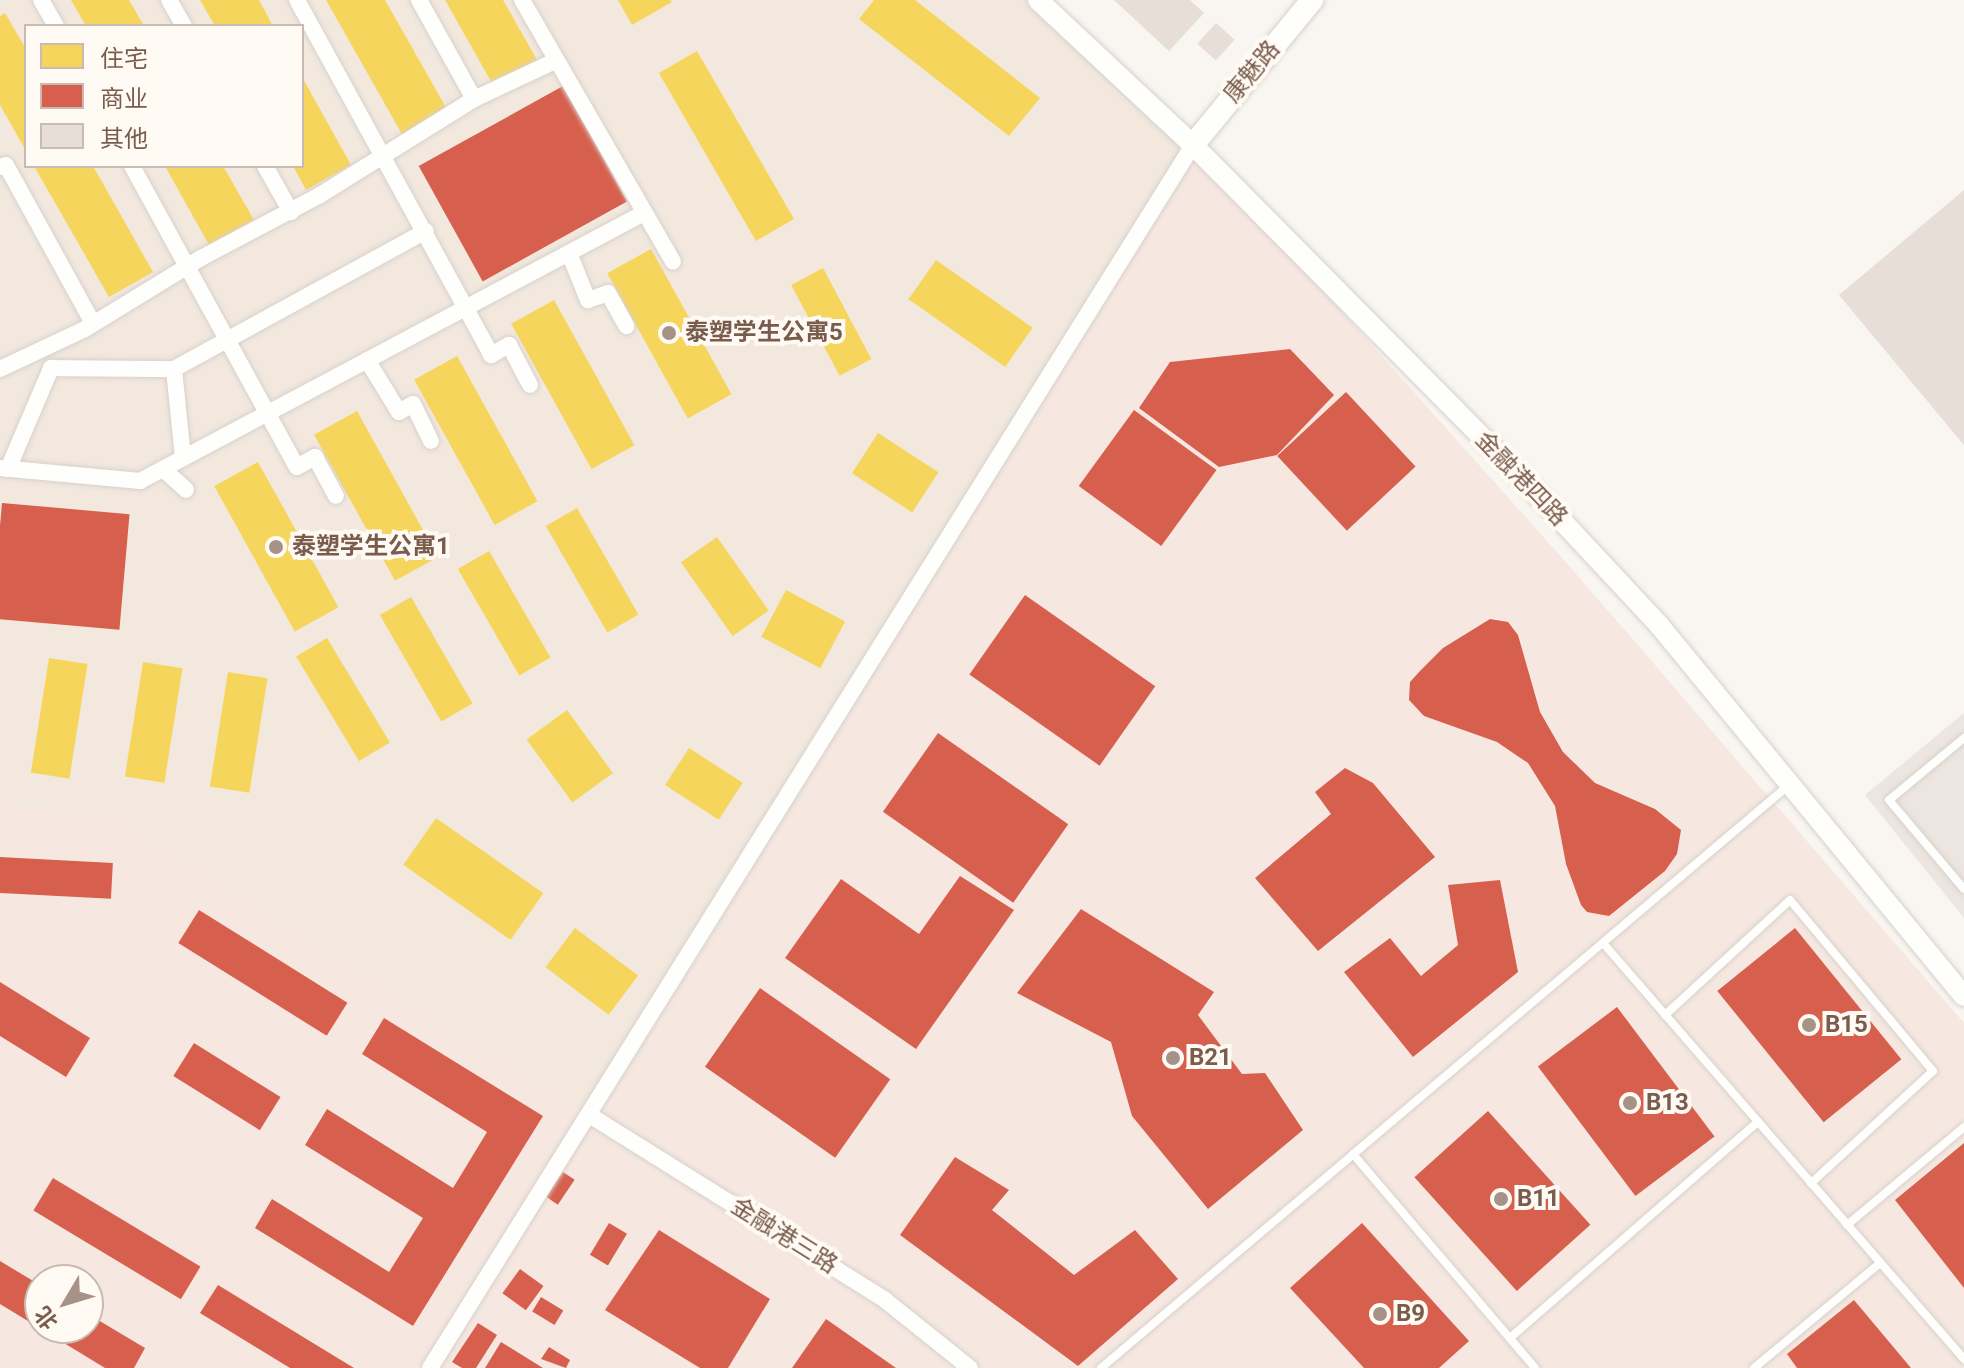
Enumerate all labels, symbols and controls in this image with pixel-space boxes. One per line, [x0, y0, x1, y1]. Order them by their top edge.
legend [24, 24, 304, 168]
street label: 康魅路 [1218, 35, 1286, 109]
text: 住宅 [100, 45, 148, 73]
text: 商业 [100, 85, 148, 113]
text: 其他 [100, 125, 148, 153]
place label: 泰塑学生公寓5 [685, 319, 843, 347]
marker: 泰塑学生公寓5 [660, 324, 678, 342]
street label: 金融港四路 [1469, 426, 1573, 532]
place label: 泰塑学生公寓1 [292, 533, 450, 561]
marker: 泰塑学生公寓1 [267, 538, 285, 556]
place label: B15 [1825, 1011, 1868, 1039]
marker: B15 [1800, 1016, 1818, 1034]
place label: B21 [1189, 1044, 1232, 1072]
marker: B21 [1164, 1049, 1182, 1067]
place label: B13 [1646, 1089, 1689, 1117]
marker: B13 [1621, 1094, 1639, 1112]
place label: B11 [1517, 1185, 1560, 1213]
marker: B11 [1492, 1190, 1510, 1208]
street label: 金融港三路 [725, 1192, 843, 1280]
north arrow [24, 1264, 104, 1344]
place label: B9 [1396, 1300, 1425, 1328]
text: 北 [30, 1301, 63, 1334]
marker: B9 [1371, 1305, 1389, 1323]

